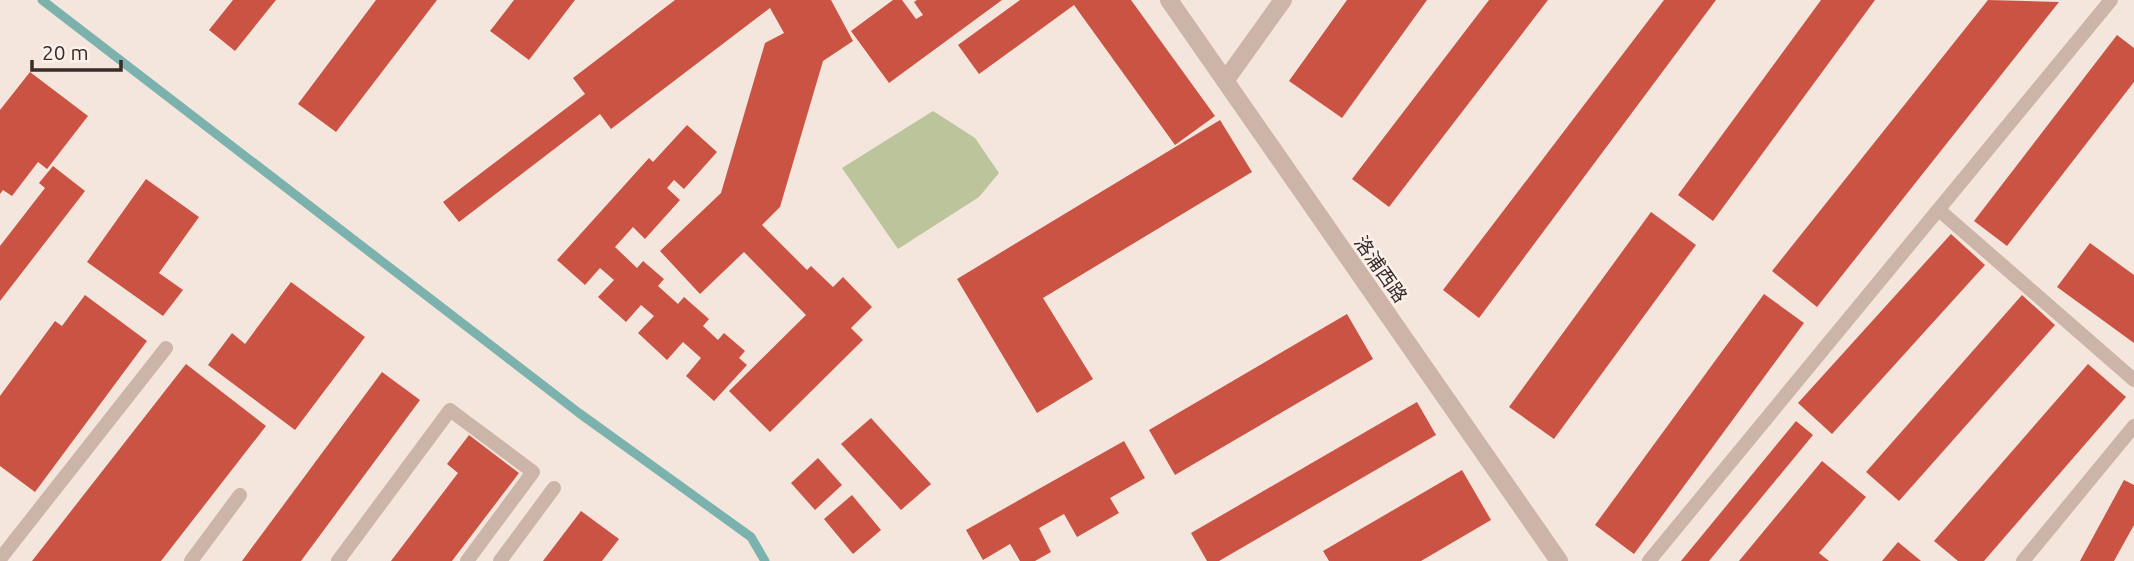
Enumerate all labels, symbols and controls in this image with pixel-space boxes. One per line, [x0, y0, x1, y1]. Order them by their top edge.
scale bar [32, 28, 121, 72]
text: 20 m [42, 40, 89, 64]
street label: 洛浦西路 [1350, 232, 1412, 306]

